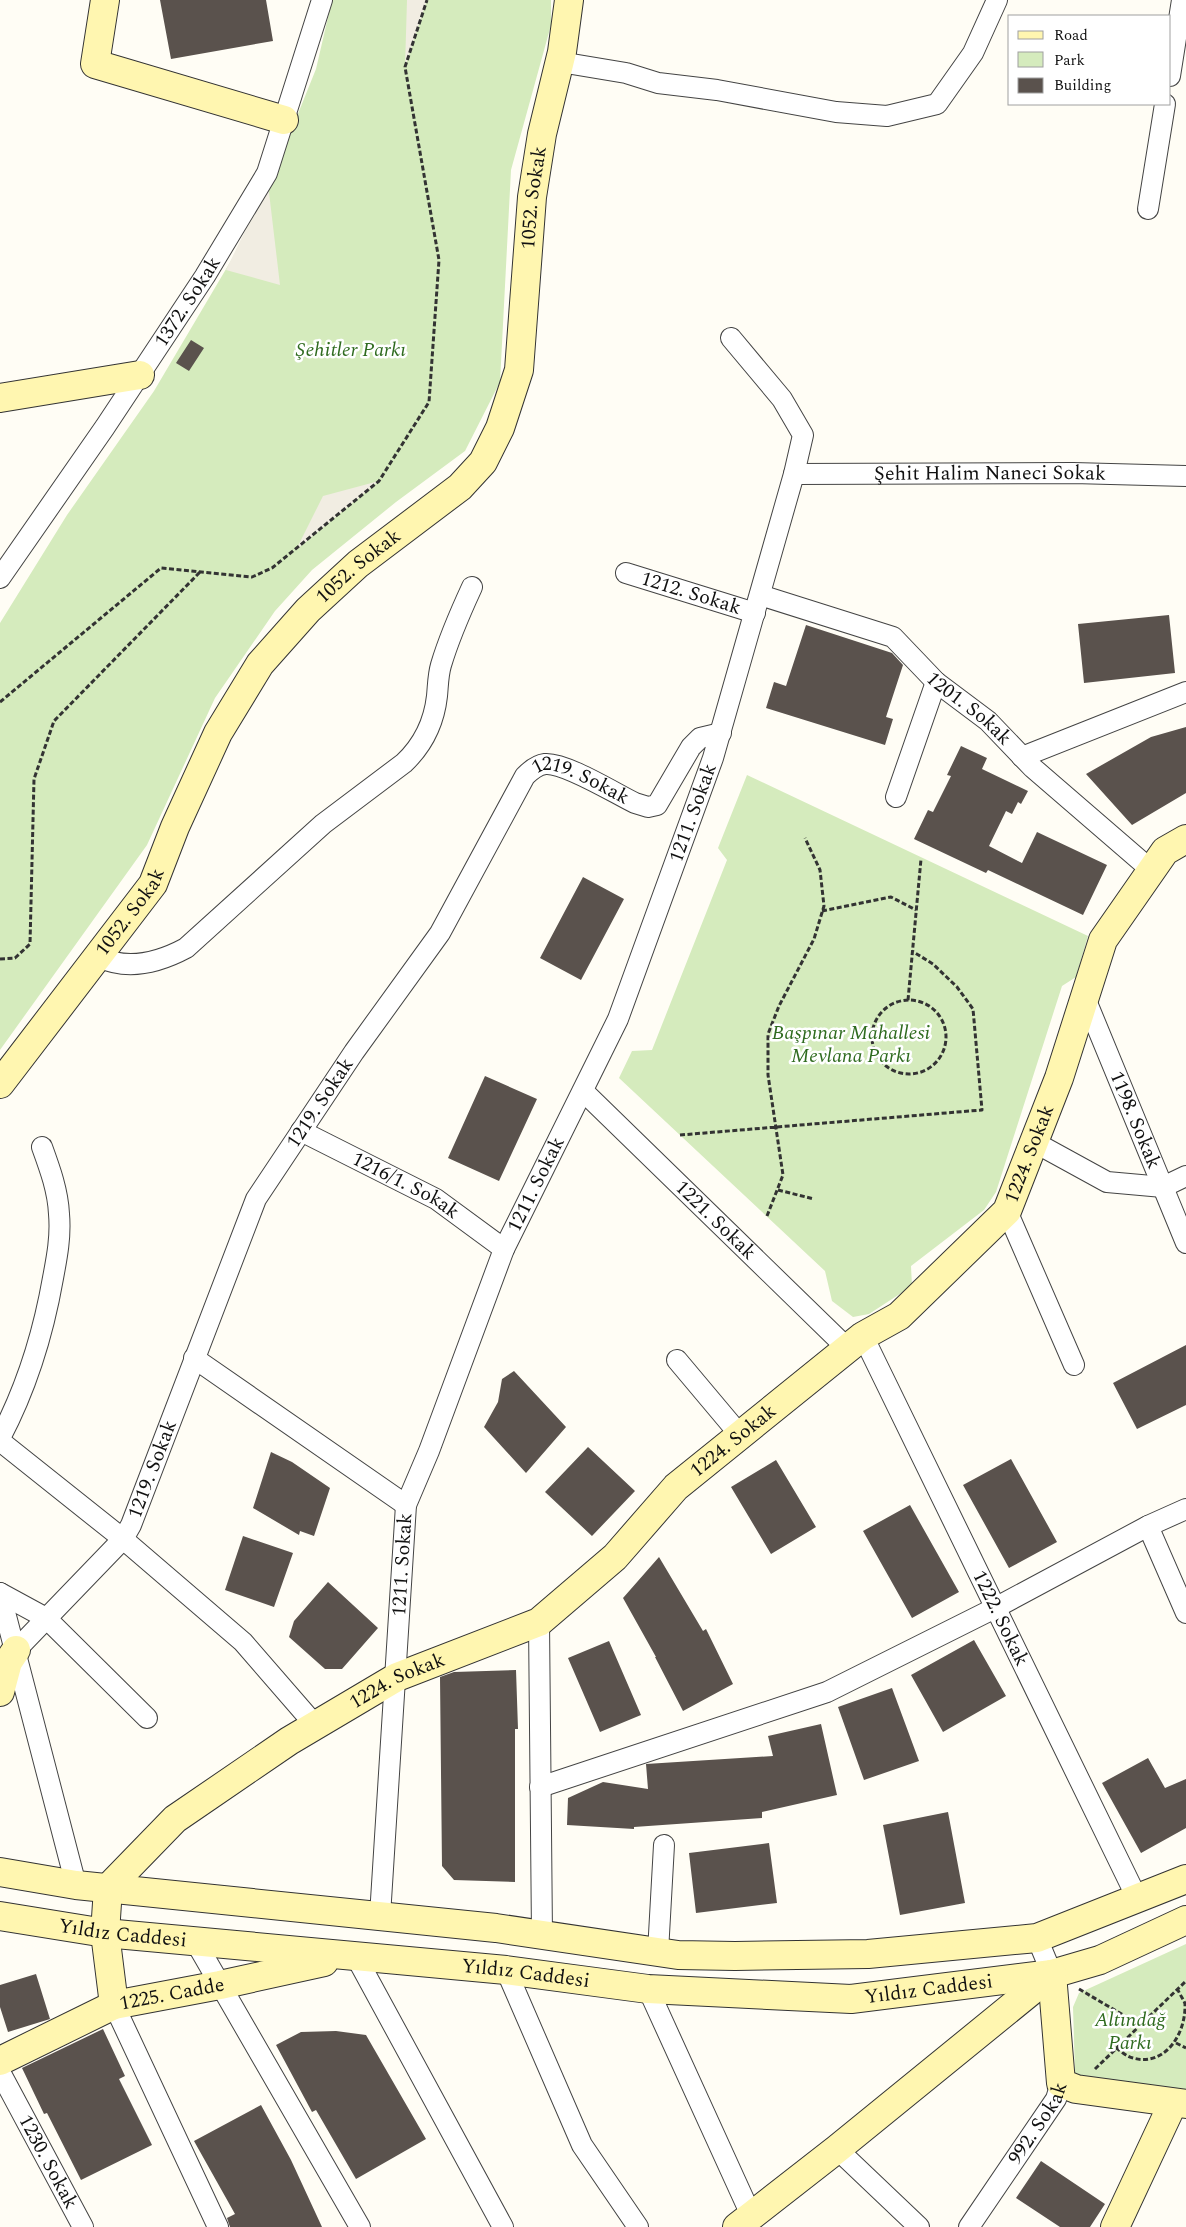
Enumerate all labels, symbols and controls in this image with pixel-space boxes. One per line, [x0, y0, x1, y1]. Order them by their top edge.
legend [1008, 15, 1171, 105]
text: Road [1054, 24, 1088, 47]
text: Park [1054, 49, 1085, 72]
text: Building [1054, 74, 1111, 97]
street label: 1052. Sokak [513, 144, 555, 250]
street label: 1372. Sokak [147, 250, 229, 353]
park label: Şehitler Parkı [296, 335, 406, 365]
street label: Şehit Halim Naneci Sokak [874, 458, 1106, 489]
street label: 1052. Sokak [309, 522, 407, 611]
street label: 1212. Sokak [637, 563, 745, 623]
street label: 1201. Sokak [919, 665, 1019, 752]
street label: 1219. Sokak [526, 749, 635, 813]
street label: 1211. Sokak [661, 759, 725, 867]
street label: 1052. Sokak [88, 864, 173, 963]
park label: Başpınar Mahallesi Mevlana Parkı [772, 1018, 930, 1071]
street label: 1219. Sokak [279, 1051, 361, 1154]
street label: 1198. Sokak [1102, 1066, 1169, 1174]
street label: 1224. Sokak [996, 1100, 1062, 1208]
street label: 1211. Sokak [500, 1131, 572, 1238]
street label: 1216/1. Sokak [347, 1144, 466, 1227]
street label: 1221. Sokak [668, 1173, 763, 1267]
street label: 1224. Sokak [683, 1397, 783, 1485]
street label: 1219. Sokak [120, 1416, 185, 1523]
street label: 1211. Sokak [384, 1512, 420, 1617]
street label: 1222. Sokak [964, 1565, 1037, 1671]
street label: 1224. Sokak [344, 1645, 449, 1717]
street label: Yıldız Caddesi [56, 1911, 188, 1955]
street label: Yıldız Caddesi [460, 1951, 592, 1996]
street label: Yıldız Caddesi [863, 1966, 995, 2012]
street label: 1225. Cadde [117, 1969, 227, 2019]
park label: Altındağ Parkı [1094, 2005, 1166, 2058]
street label: 992. Sokak [1001, 2078, 1075, 2171]
street label: 1230. Sokak [10, 2109, 86, 2215]

